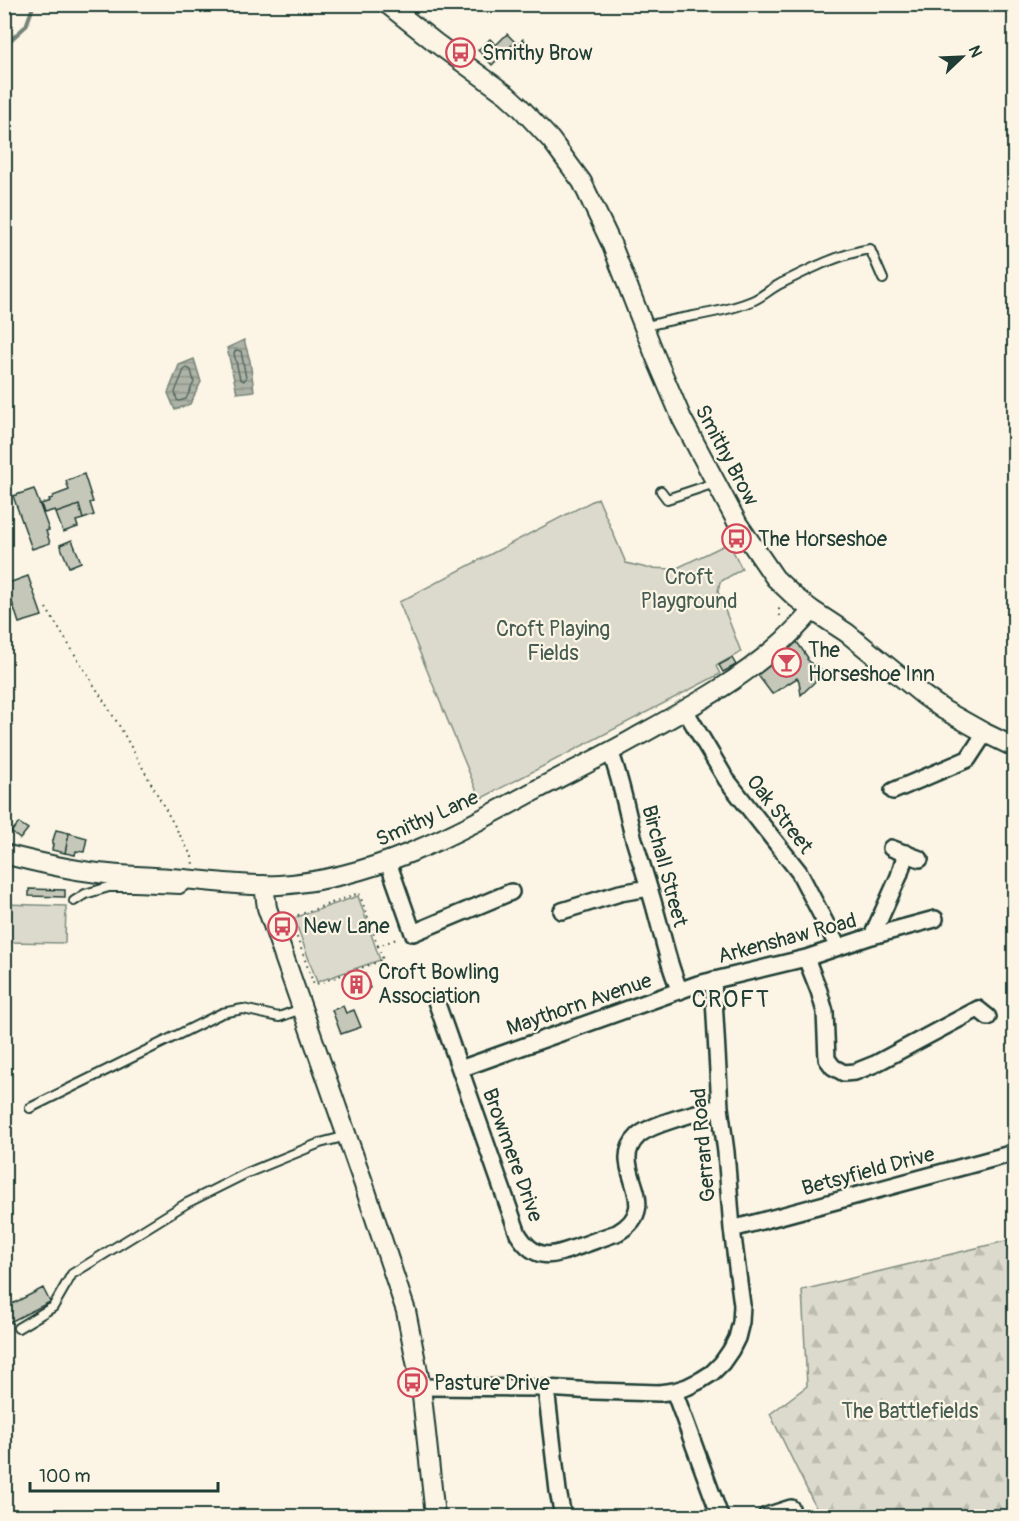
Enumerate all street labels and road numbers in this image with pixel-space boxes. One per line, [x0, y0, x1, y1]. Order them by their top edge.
street label: Smithy Brow [689, 400, 764, 510]
street label: Oak Street [740, 769, 819, 860]
street label: Smithy Lane [372, 784, 483, 853]
street label: Birchall Street [635, 802, 694, 930]
street label: Arkenshaw Road [715, 907, 859, 970]
street label: Maythorn Avenue [503, 967, 656, 1042]
street label: Browmere Drive [476, 1085, 549, 1226]
street label: Gerrard Road [685, 1087, 722, 1203]
street label: Betsyfield Drive [799, 1141, 938, 1202]

